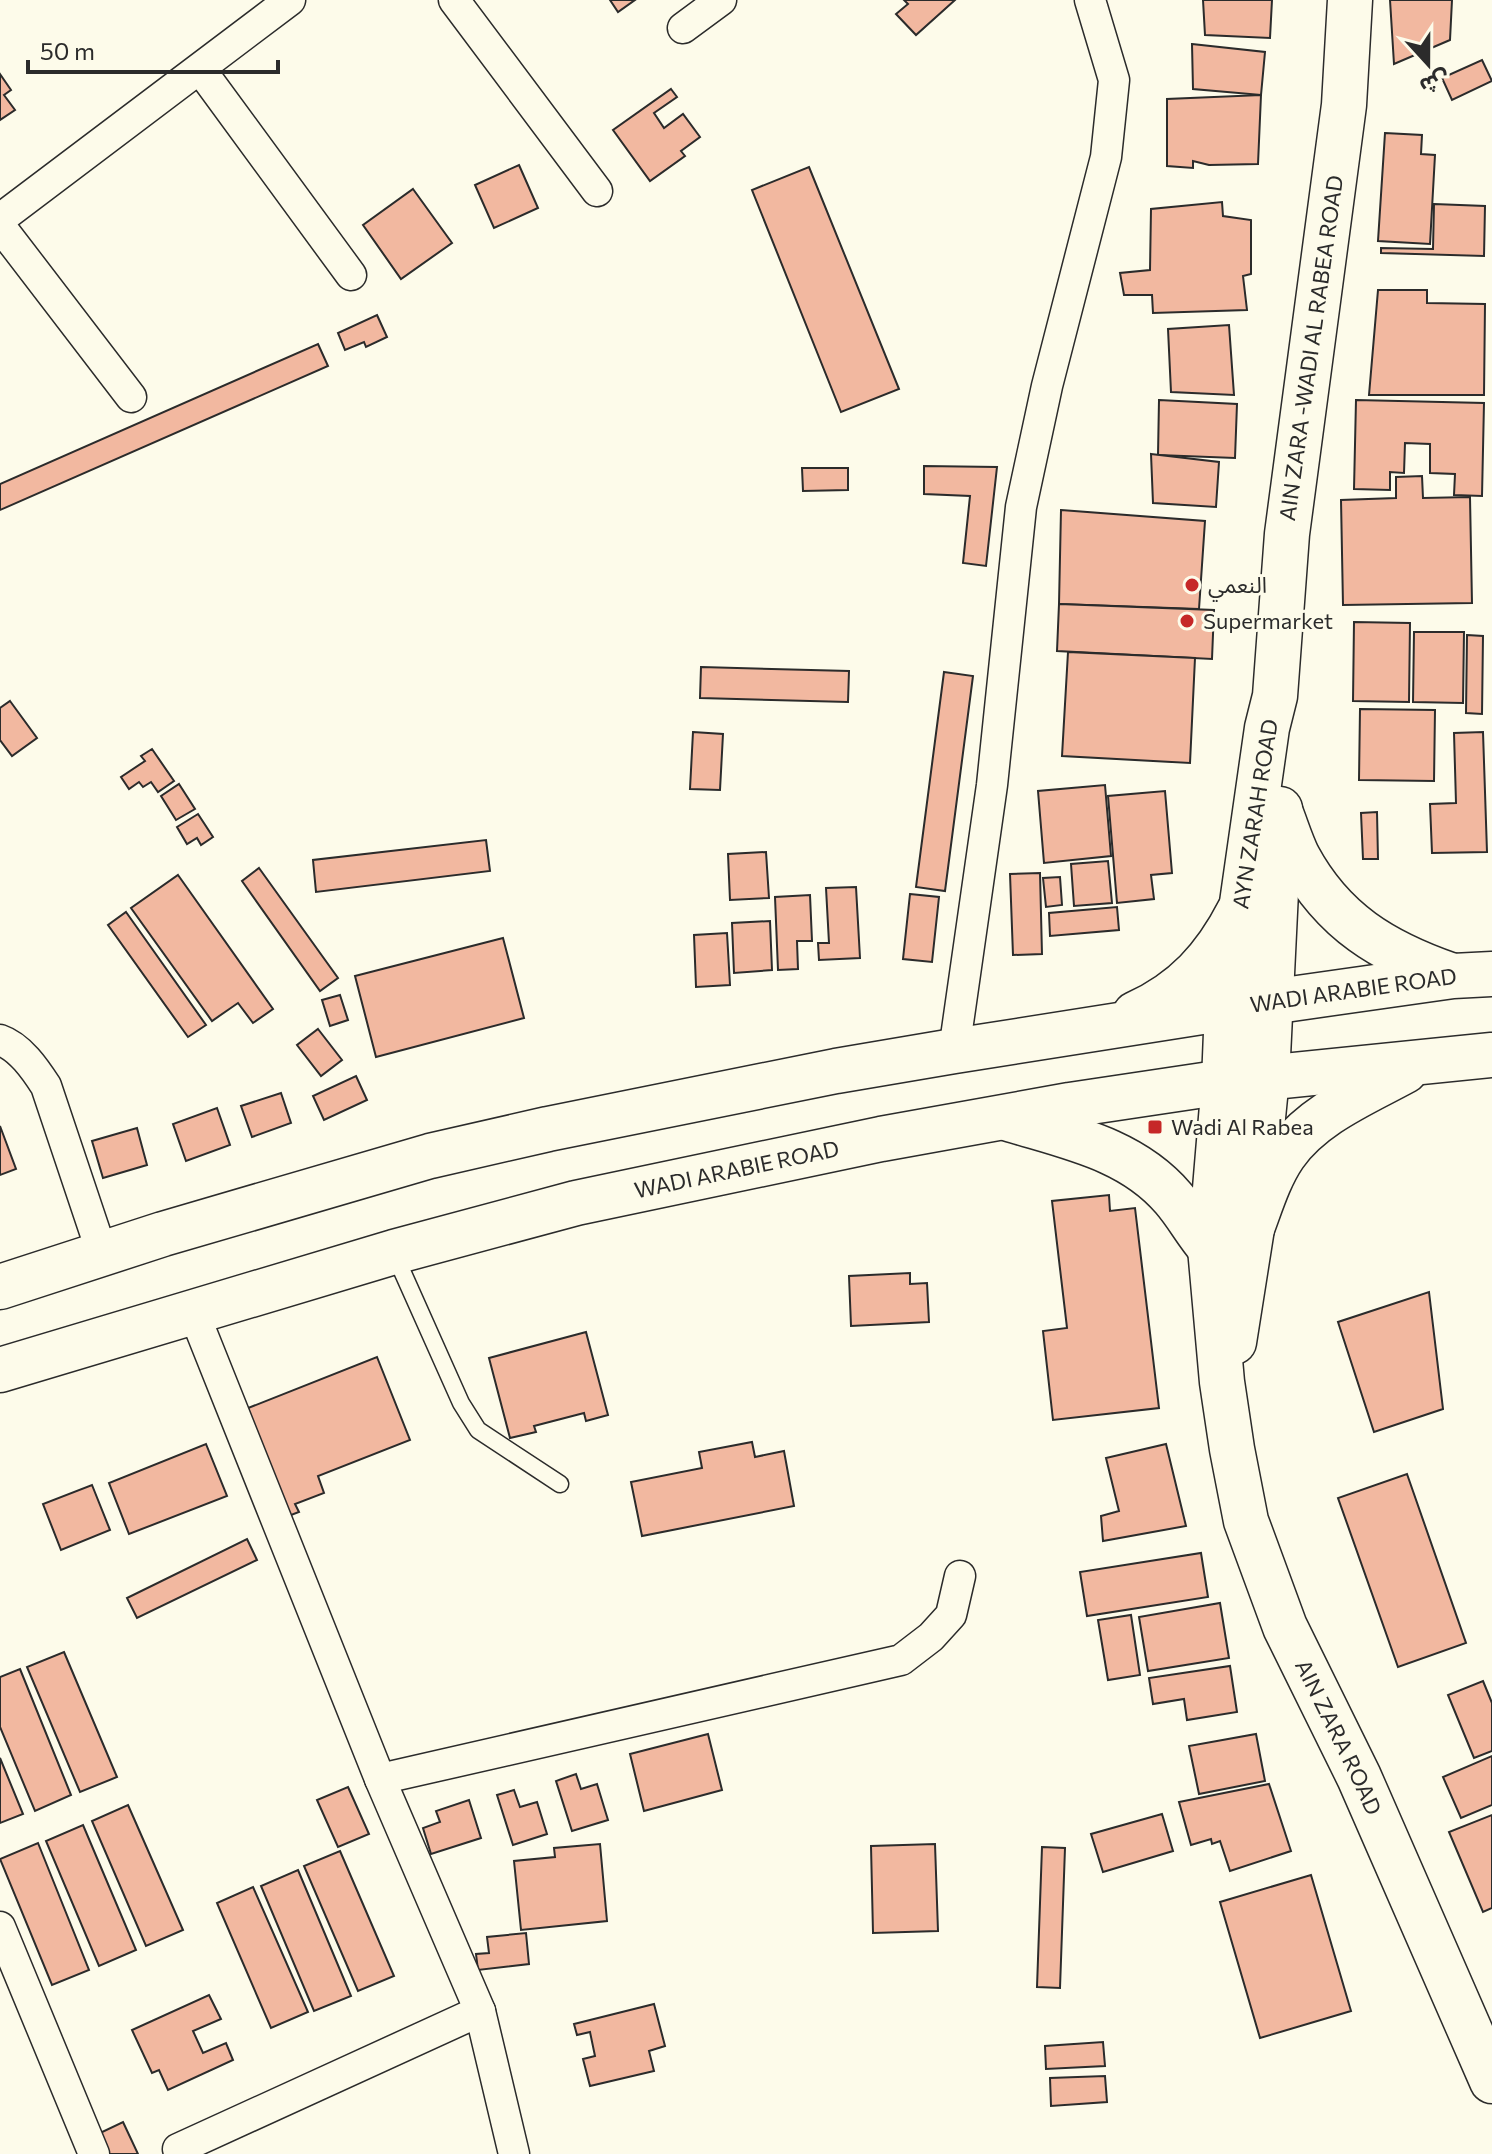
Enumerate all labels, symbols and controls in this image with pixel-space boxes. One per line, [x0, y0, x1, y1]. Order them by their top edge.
scale bar [28, 24, 278, 74]
north arrow [1388, 24, 1468, 104]
text: 50 m [40, 36, 95, 65]
text: ش [1416, 65, 1454, 101]
street label: AIN ZARA -WADI AL RABEA ROAD [1273, 173, 1348, 522]
place label: النعمي [1208, 571, 1267, 602]
marker: النعمي [1183, 576, 1201, 594]
place label: Supermarket [1203, 607, 1333, 634]
marker: Supermarket [1178, 612, 1196, 630]
street label: AYN ZARAH ROAD [1226, 717, 1283, 911]
street label: WADI ARABIE ROAD [1248, 962, 1458, 1018]
place label: Wadi Al Rabea [1171, 1113, 1314, 1140]
marker: Wadi Al Rabea [1146, 1118, 1164, 1136]
street label: WADI ARABIE ROAD [632, 1134, 841, 1203]
street label: AIN ZARA ROAD [1290, 1655, 1388, 1819]

